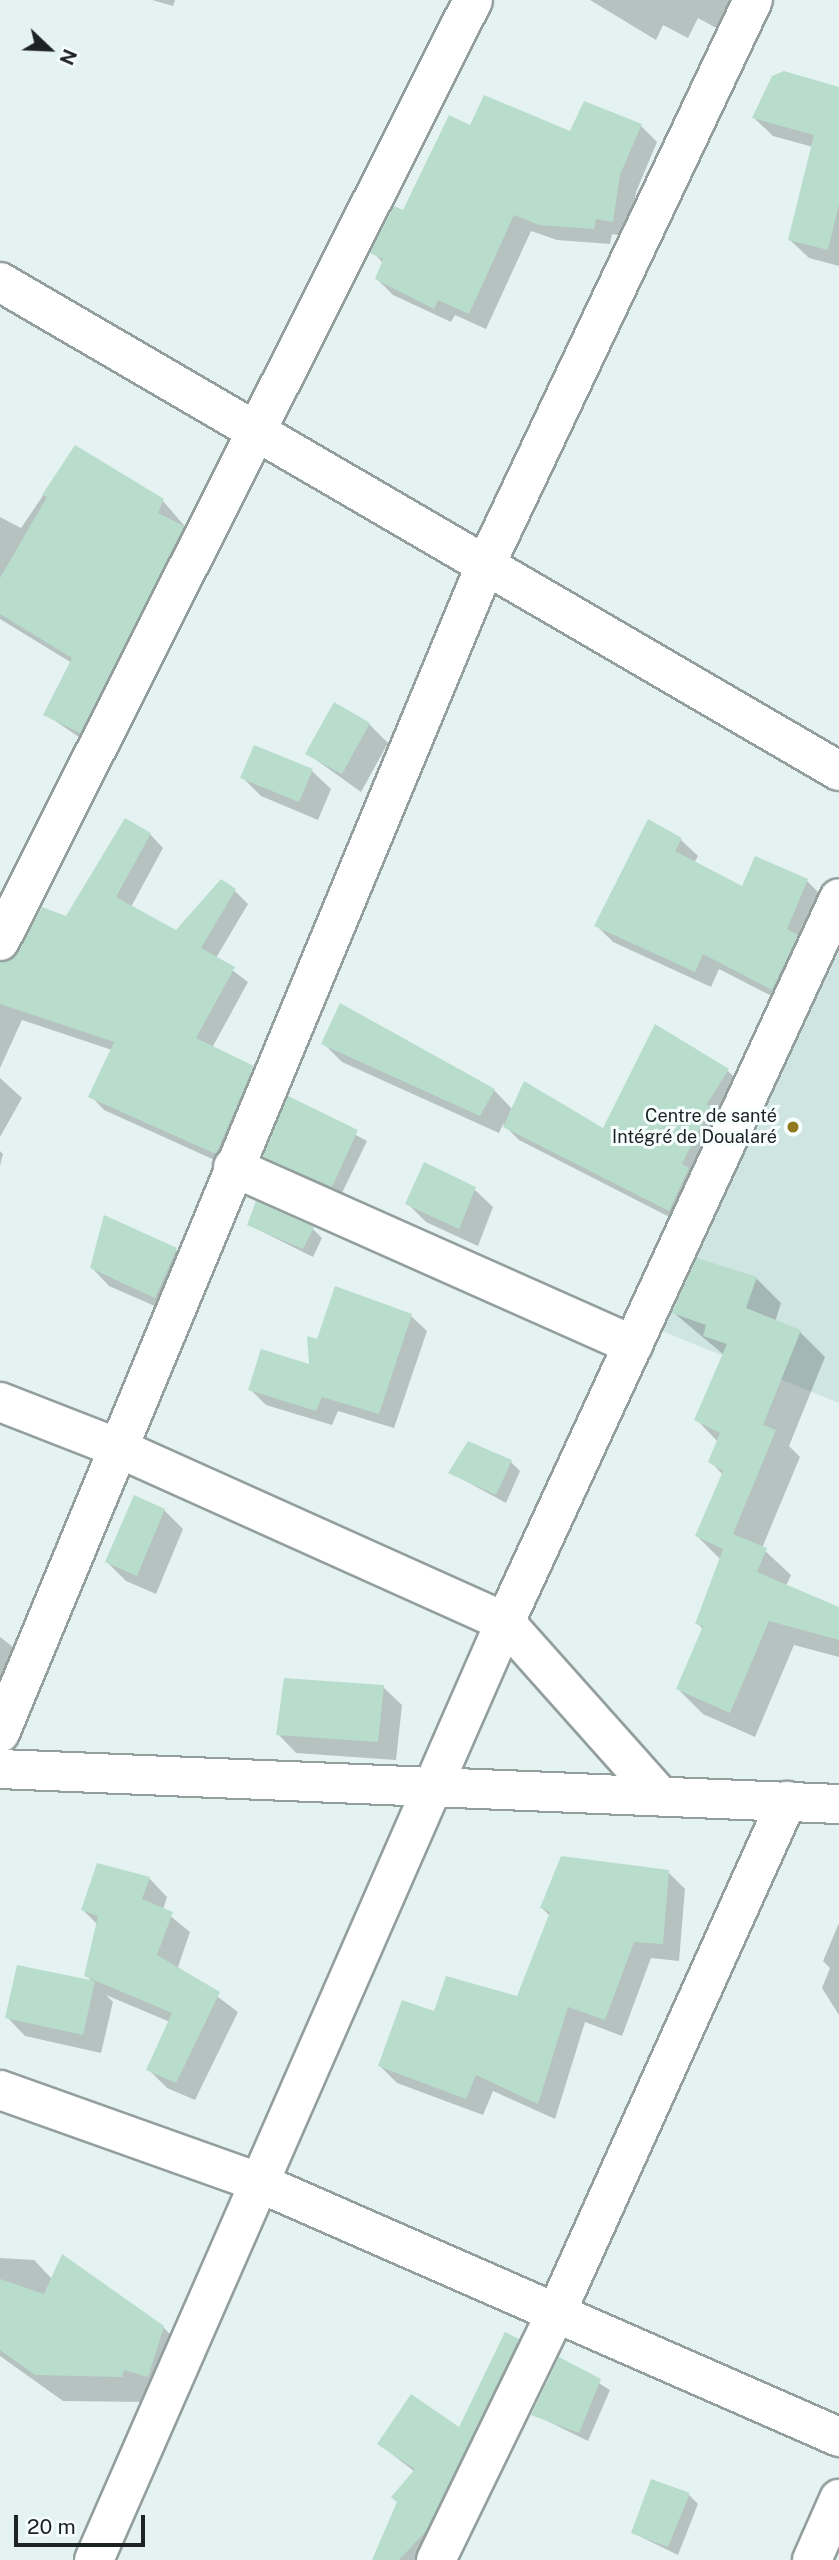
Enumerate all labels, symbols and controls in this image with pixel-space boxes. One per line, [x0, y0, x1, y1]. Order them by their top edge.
north arrow [14, 14, 84, 84]
text: N [55, 46, 81, 68]
place label: Centre de santé Intégré de Doualaré [612, 1106, 777, 1148]
marker: Centre de santé Intégré de Doualaré [783, 1117, 803, 1137]
scale bar [18, 2500, 149, 2544]
text: 20 m [27, 2514, 76, 2539]

